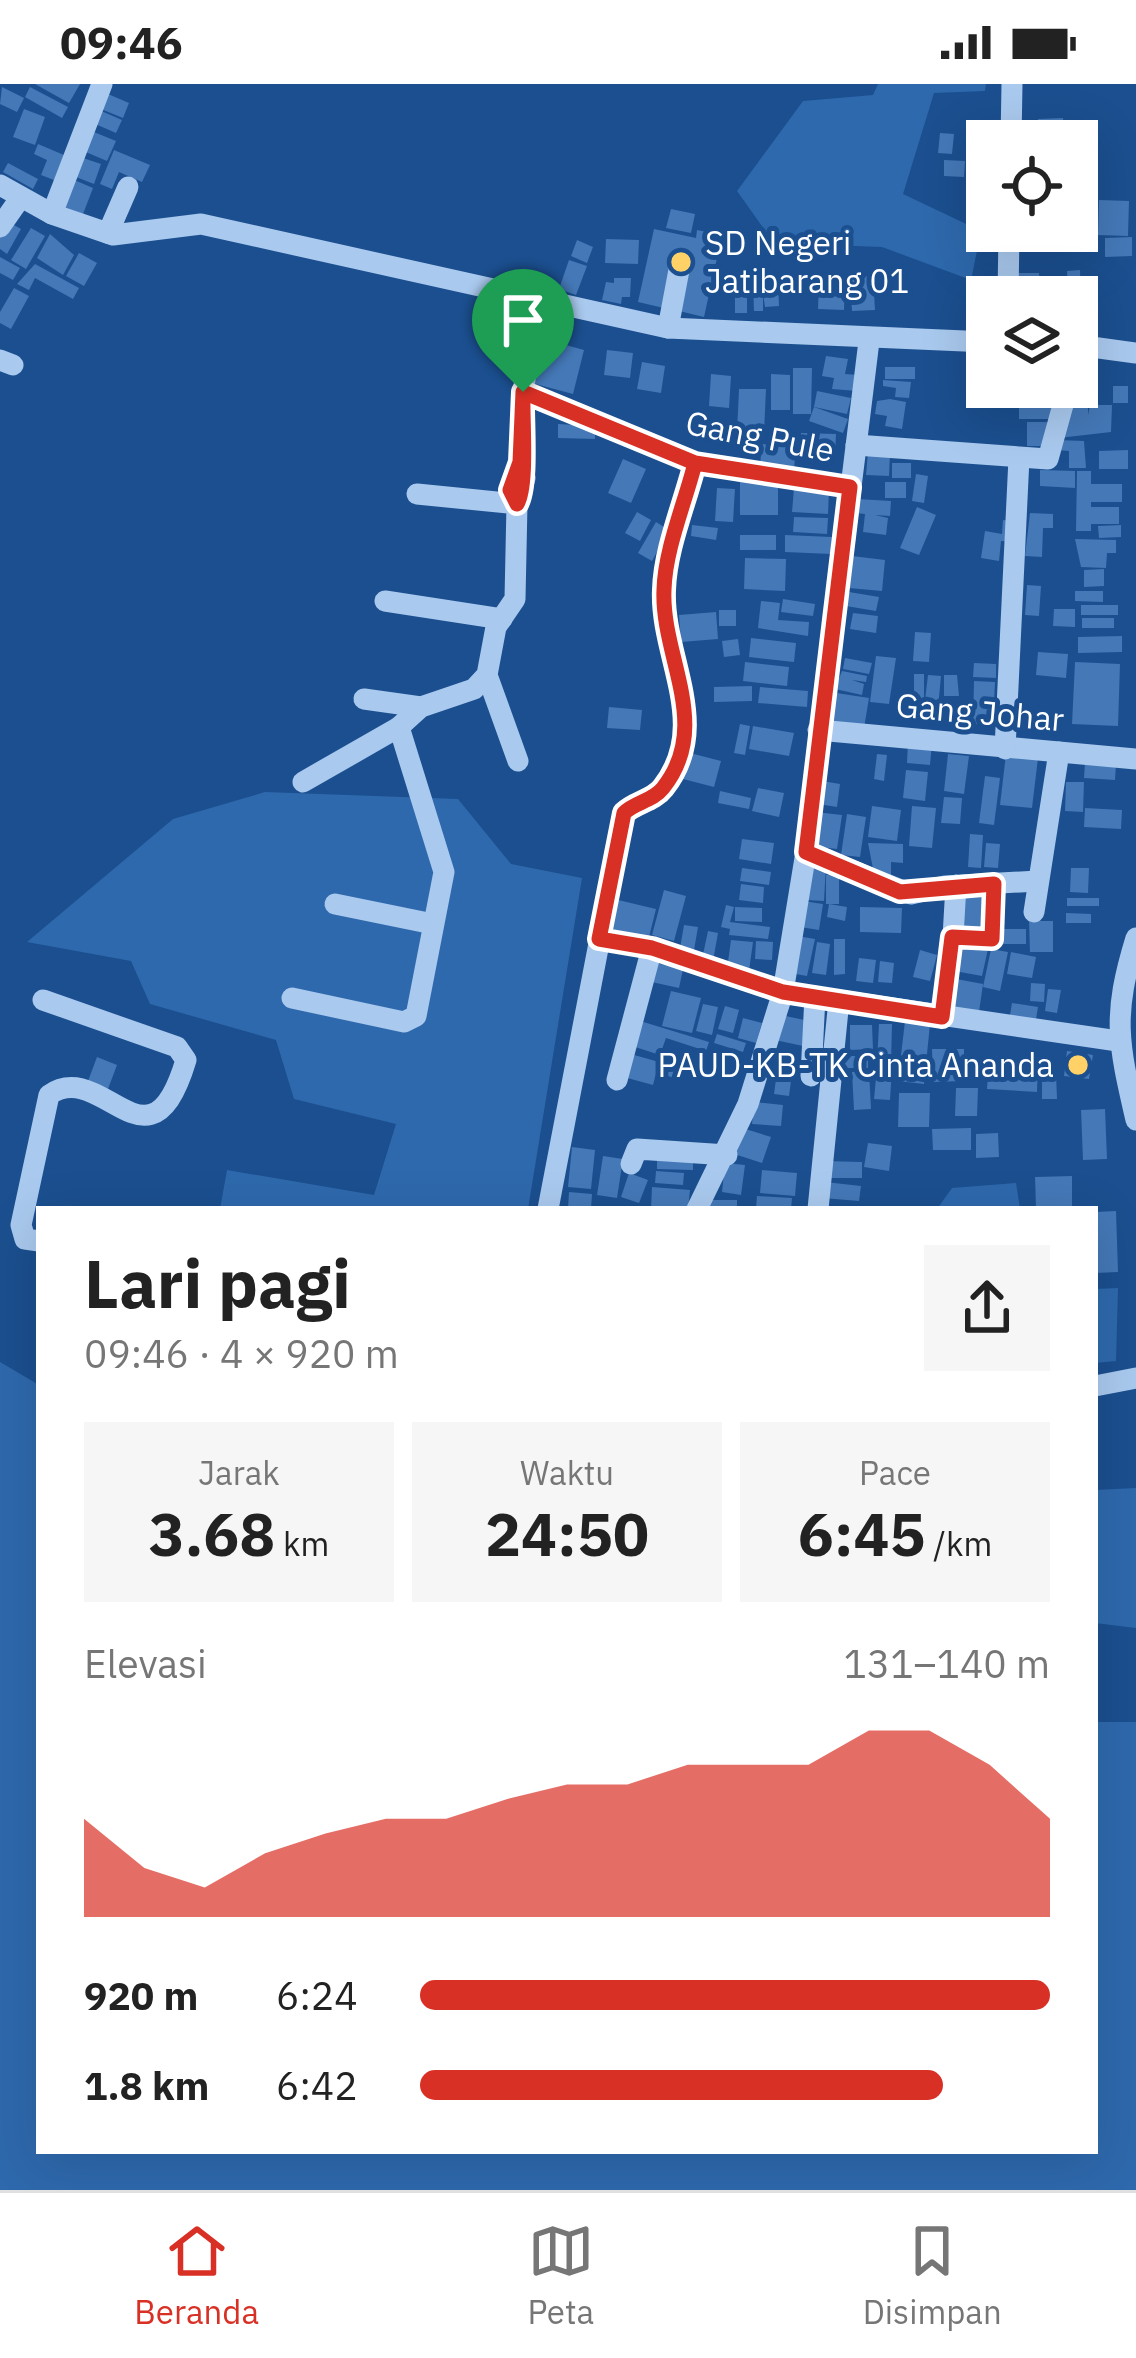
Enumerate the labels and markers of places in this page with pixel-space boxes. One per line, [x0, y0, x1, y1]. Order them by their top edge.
place label: SD Negeri Jatibarang 01 [705, 221, 909, 302]
marker: SD Negeri Jatibarang 01 [668, 249, 694, 275]
pin [472, 269, 574, 392]
place label: PAUD-KB-TK Cinta Ananda [658, 1043, 1054, 1086]
marker: PAUD-KB-TK Cinta Ananda [1065, 1052, 1091, 1078]

